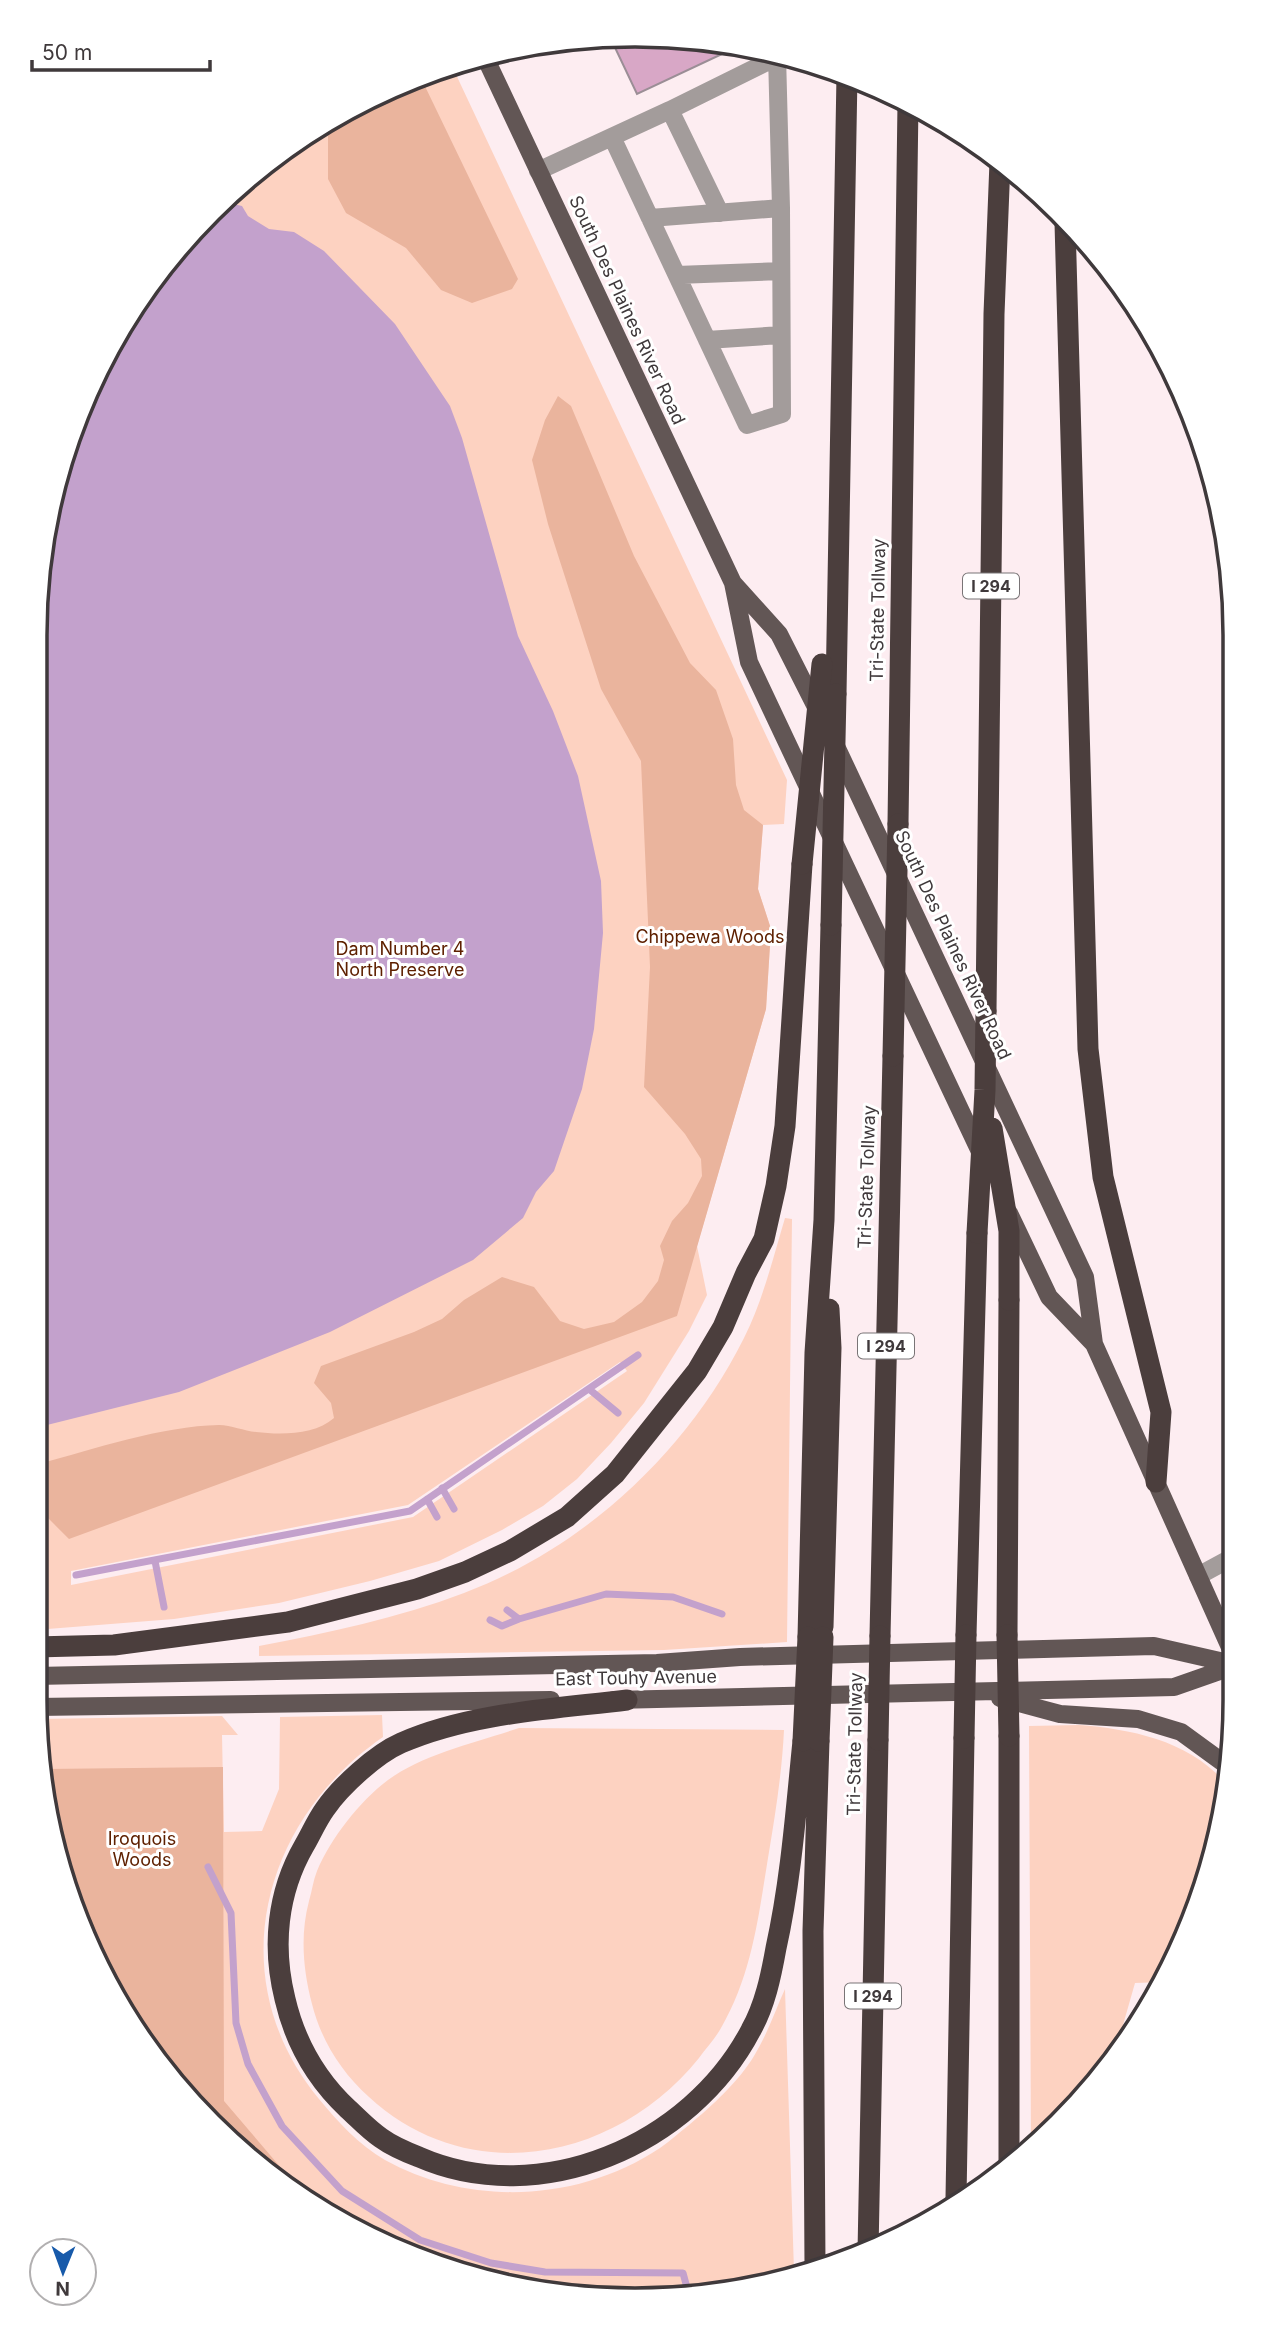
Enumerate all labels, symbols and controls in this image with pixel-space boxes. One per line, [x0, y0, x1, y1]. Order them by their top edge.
scale bar [32, 28, 210, 72]
text: 50 m [42, 40, 92, 65]
street label: South Des Plaines River Road [565, 192, 690, 428]
street label: Tri-State Tollway [866, 538, 889, 682]
road number: I 294 [963, 573, 1019, 598]
street label: South Des Plaines River Road [891, 827, 1016, 1063]
park label: Chippewa Woods [635, 926, 785, 947]
park label: Dam Number 4 North Preserve [336, 938, 464, 980]
street label: Tri-State Tollway [854, 1105, 880, 1249]
road number: I 294 [858, 1334, 914, 1358]
street label: East Touhy Avenue [555, 1666, 717, 1689]
street label: Tri-State Tollway [843, 1672, 866, 1816]
park label: Iroquois Woods [108, 1828, 176, 1870]
road number: I 294 [845, 1984, 901, 2008]
north arrow [28, 2237, 98, 2307]
text: N [55, 2277, 70, 2300]

